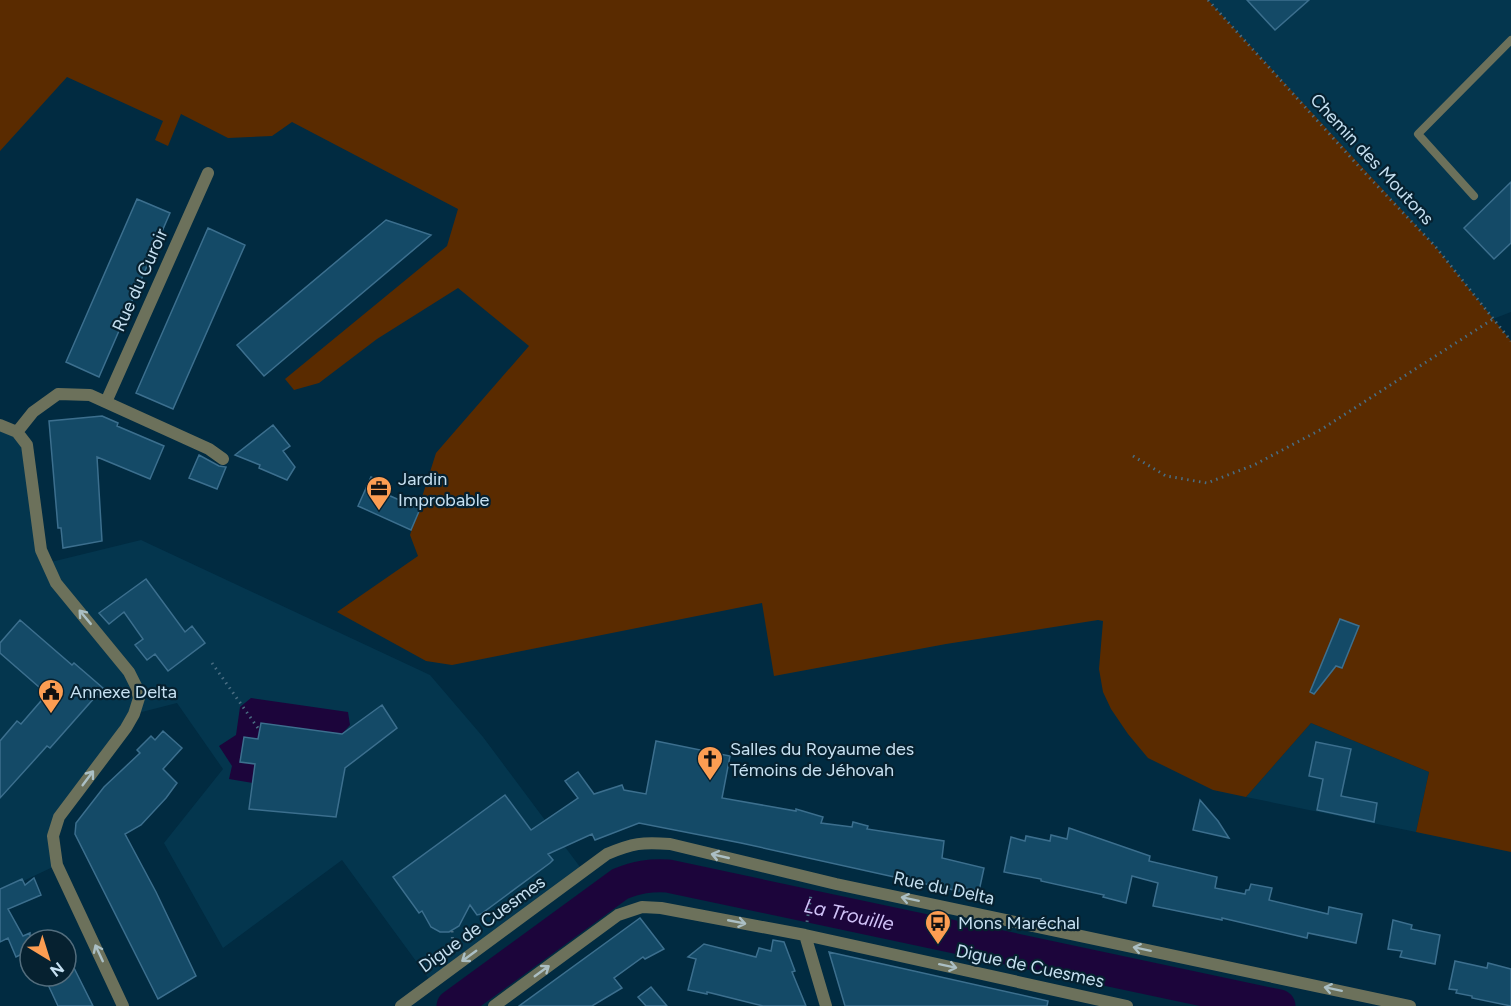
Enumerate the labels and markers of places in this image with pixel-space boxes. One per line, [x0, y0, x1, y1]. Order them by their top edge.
place label: Jardin Improbable [398, 468, 490, 511]
office icon: Jardin Improbable [364, 474, 394, 512]
public building icon: Annexe Delta [36, 677, 66, 715]
place label: Annexe Delta [70, 681, 177, 703]
place label: Salles du Royaume des Témoins de Jéhovah [730, 738, 914, 781]
church icon: Salles du Royaume des Témoins de Jéhovah [695, 744, 725, 782]
bus stop icon: Mons Maréchal [923, 908, 953, 946]
place label: Mons Maréchal [958, 912, 1080, 934]

